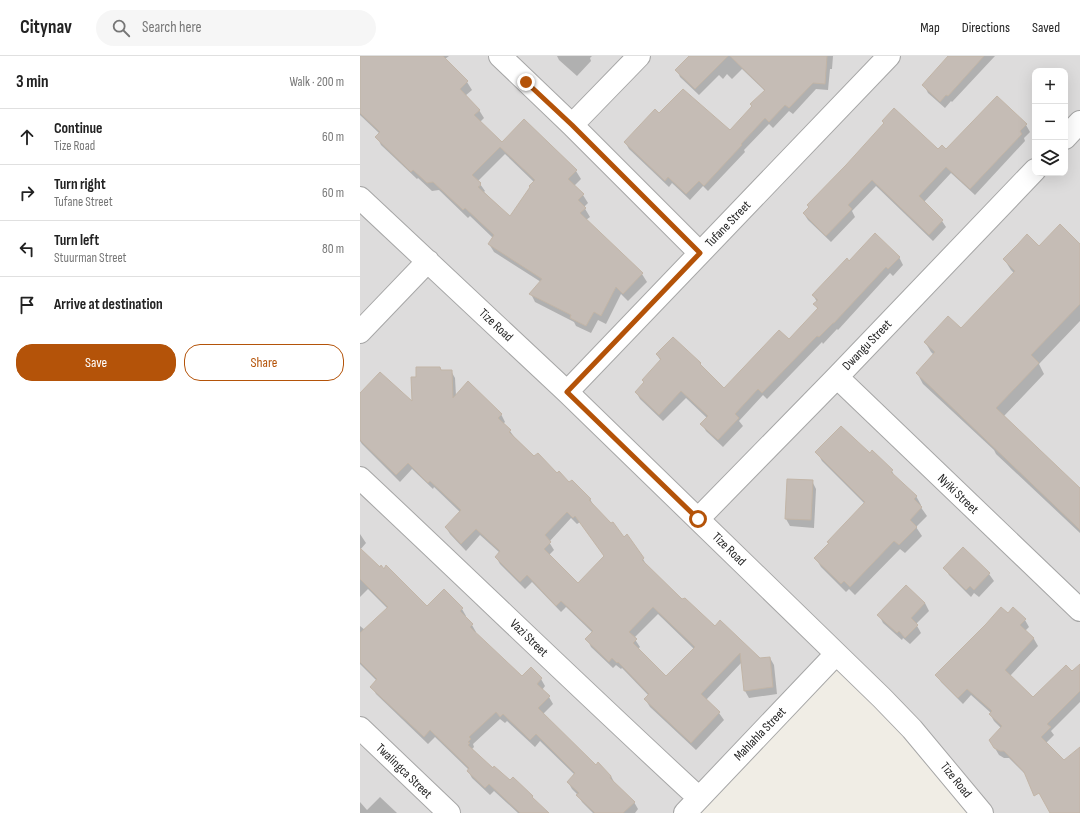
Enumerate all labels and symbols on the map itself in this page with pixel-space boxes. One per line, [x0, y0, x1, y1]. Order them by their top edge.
route end [517, 73, 535, 91]
street label: Tufane Street [702, 197, 754, 251]
street label: Tize Road [475, 305, 517, 345]
street label: Dwangu Street [839, 316, 895, 374]
street label: Nyiki Street [934, 471, 982, 517]
route start [689, 510, 707, 528]
street label: Tize Road [709, 529, 749, 569]
street label: Vazi Street [507, 616, 551, 660]
street label: Mahlahla Street [731, 704, 789, 764]
street label: Twalingca Street [372, 740, 436, 802]
street label: Tize Road [937, 759, 975, 801]

